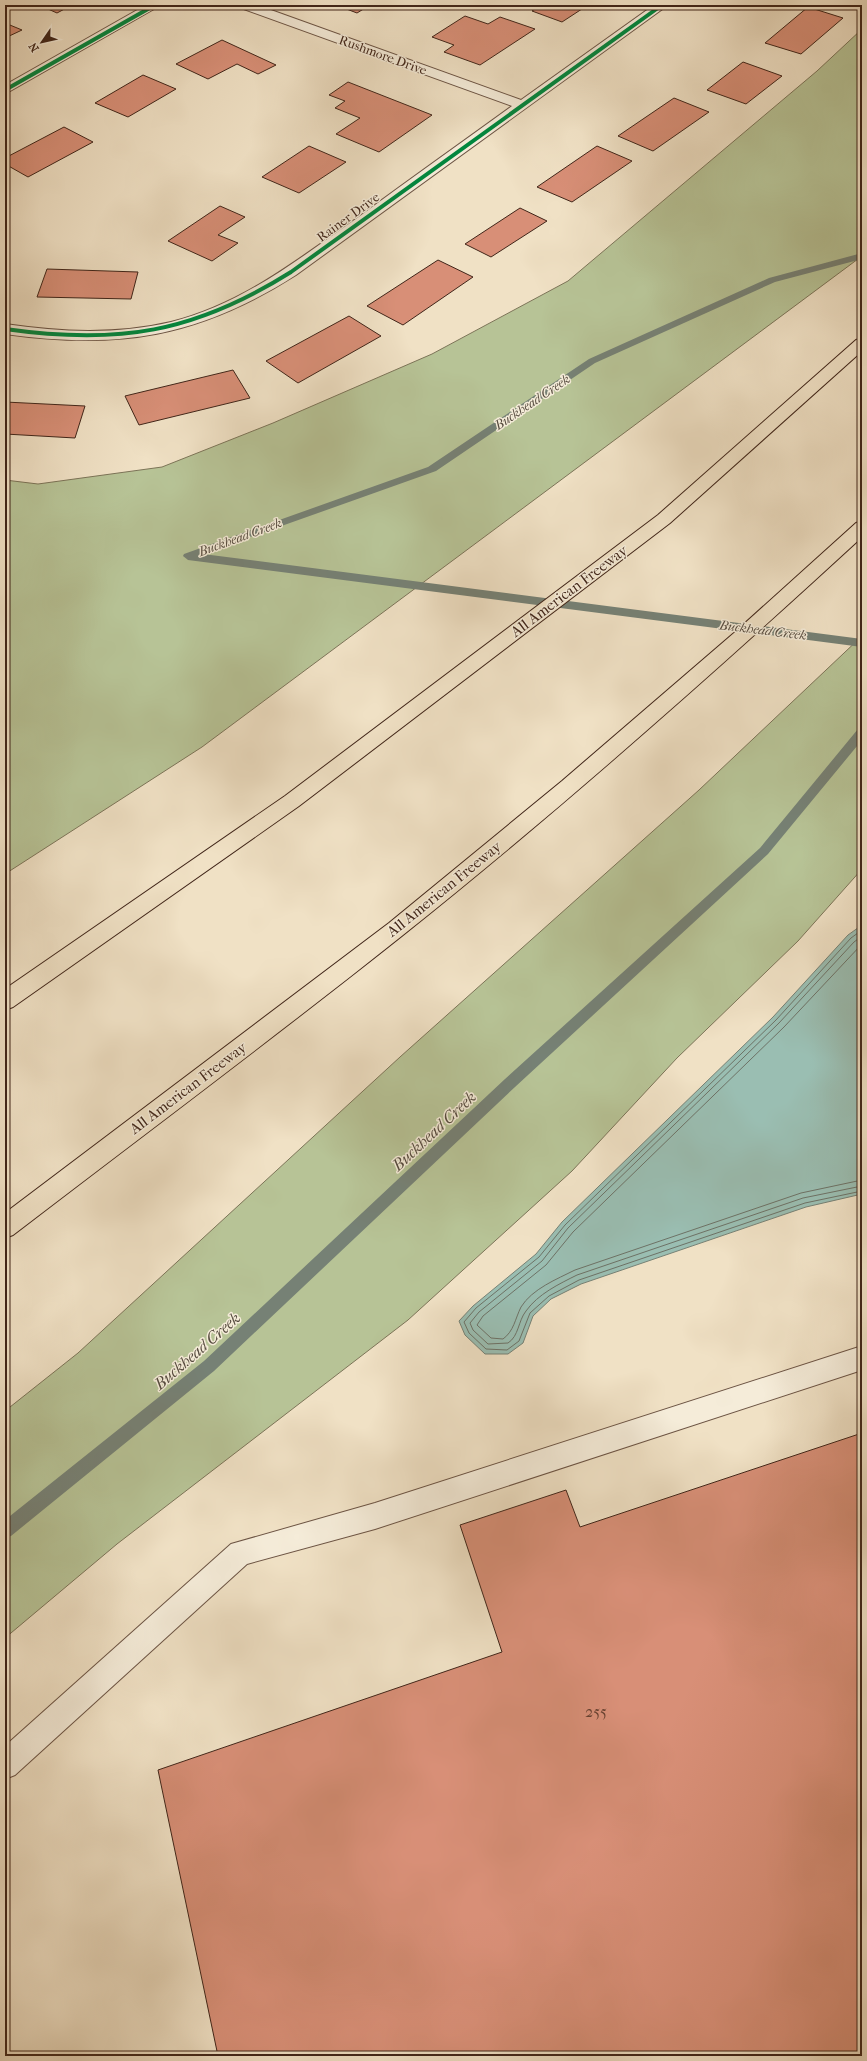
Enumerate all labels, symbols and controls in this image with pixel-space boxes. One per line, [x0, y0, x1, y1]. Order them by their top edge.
north arrow [22, 22, 62, 62]
street label: Rushmore Drive [337, 32, 429, 78]
text: N [26, 40, 42, 54]
street label: Rainer Drive [314, 189, 383, 245]
water label: Buckhead Creek [491, 371, 573, 433]
water label: Buckhead Creek [195, 515, 284, 559]
street label: All American Freeway [506, 541, 632, 641]
water label: Buckhead Creek [718, 617, 808, 643]
street label: All American Freeway [382, 837, 506, 941]
street label: All American Freeway [125, 1038, 251, 1138]
water label: Buckhead Creek [387, 1087, 480, 1175]
water label: Buckhead Creek [149, 1308, 244, 1394]
house number: 255 [585, 1702, 607, 1721]

